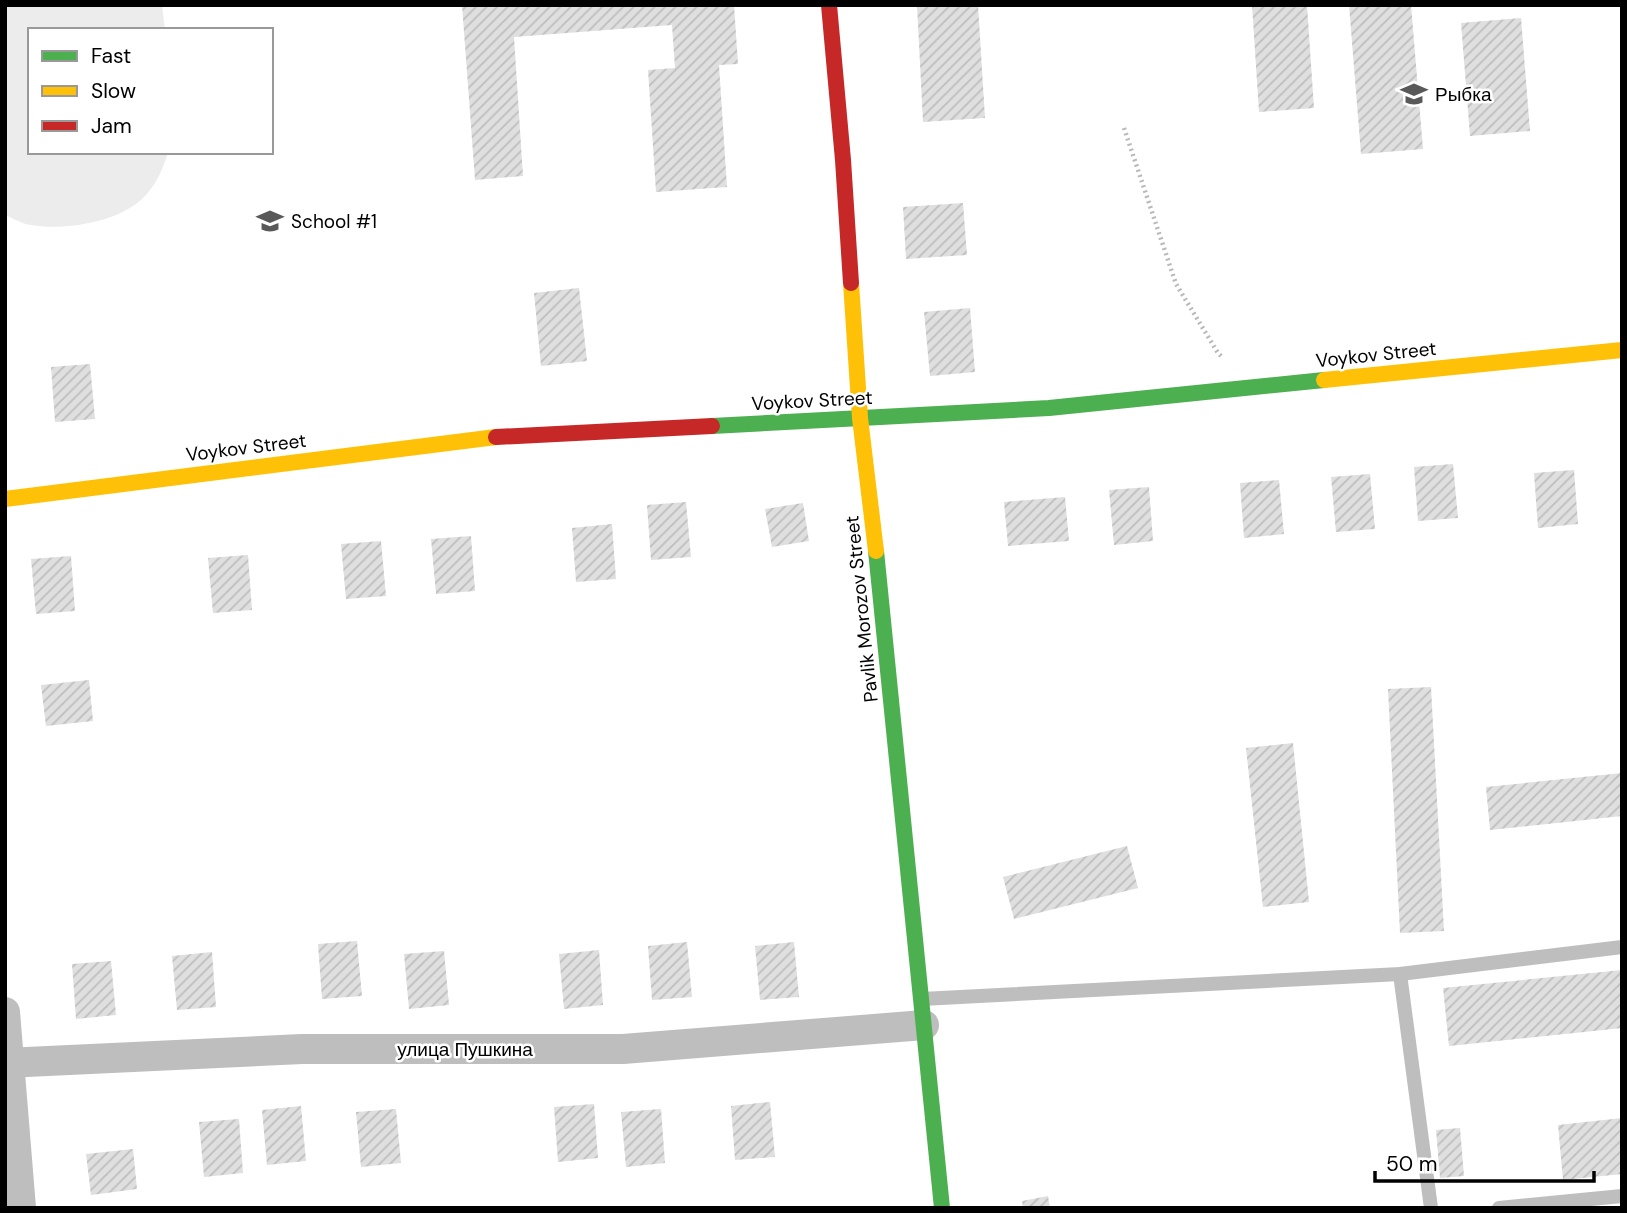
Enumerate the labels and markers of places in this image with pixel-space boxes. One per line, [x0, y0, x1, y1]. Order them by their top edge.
school or university icon: Рыбка [1399, 79, 1429, 109]
place label: Рыбка [1435, 82, 1492, 107]
school or university icon: School #1 [255, 206, 285, 236]
place label: School #1 [291, 209, 377, 234]

